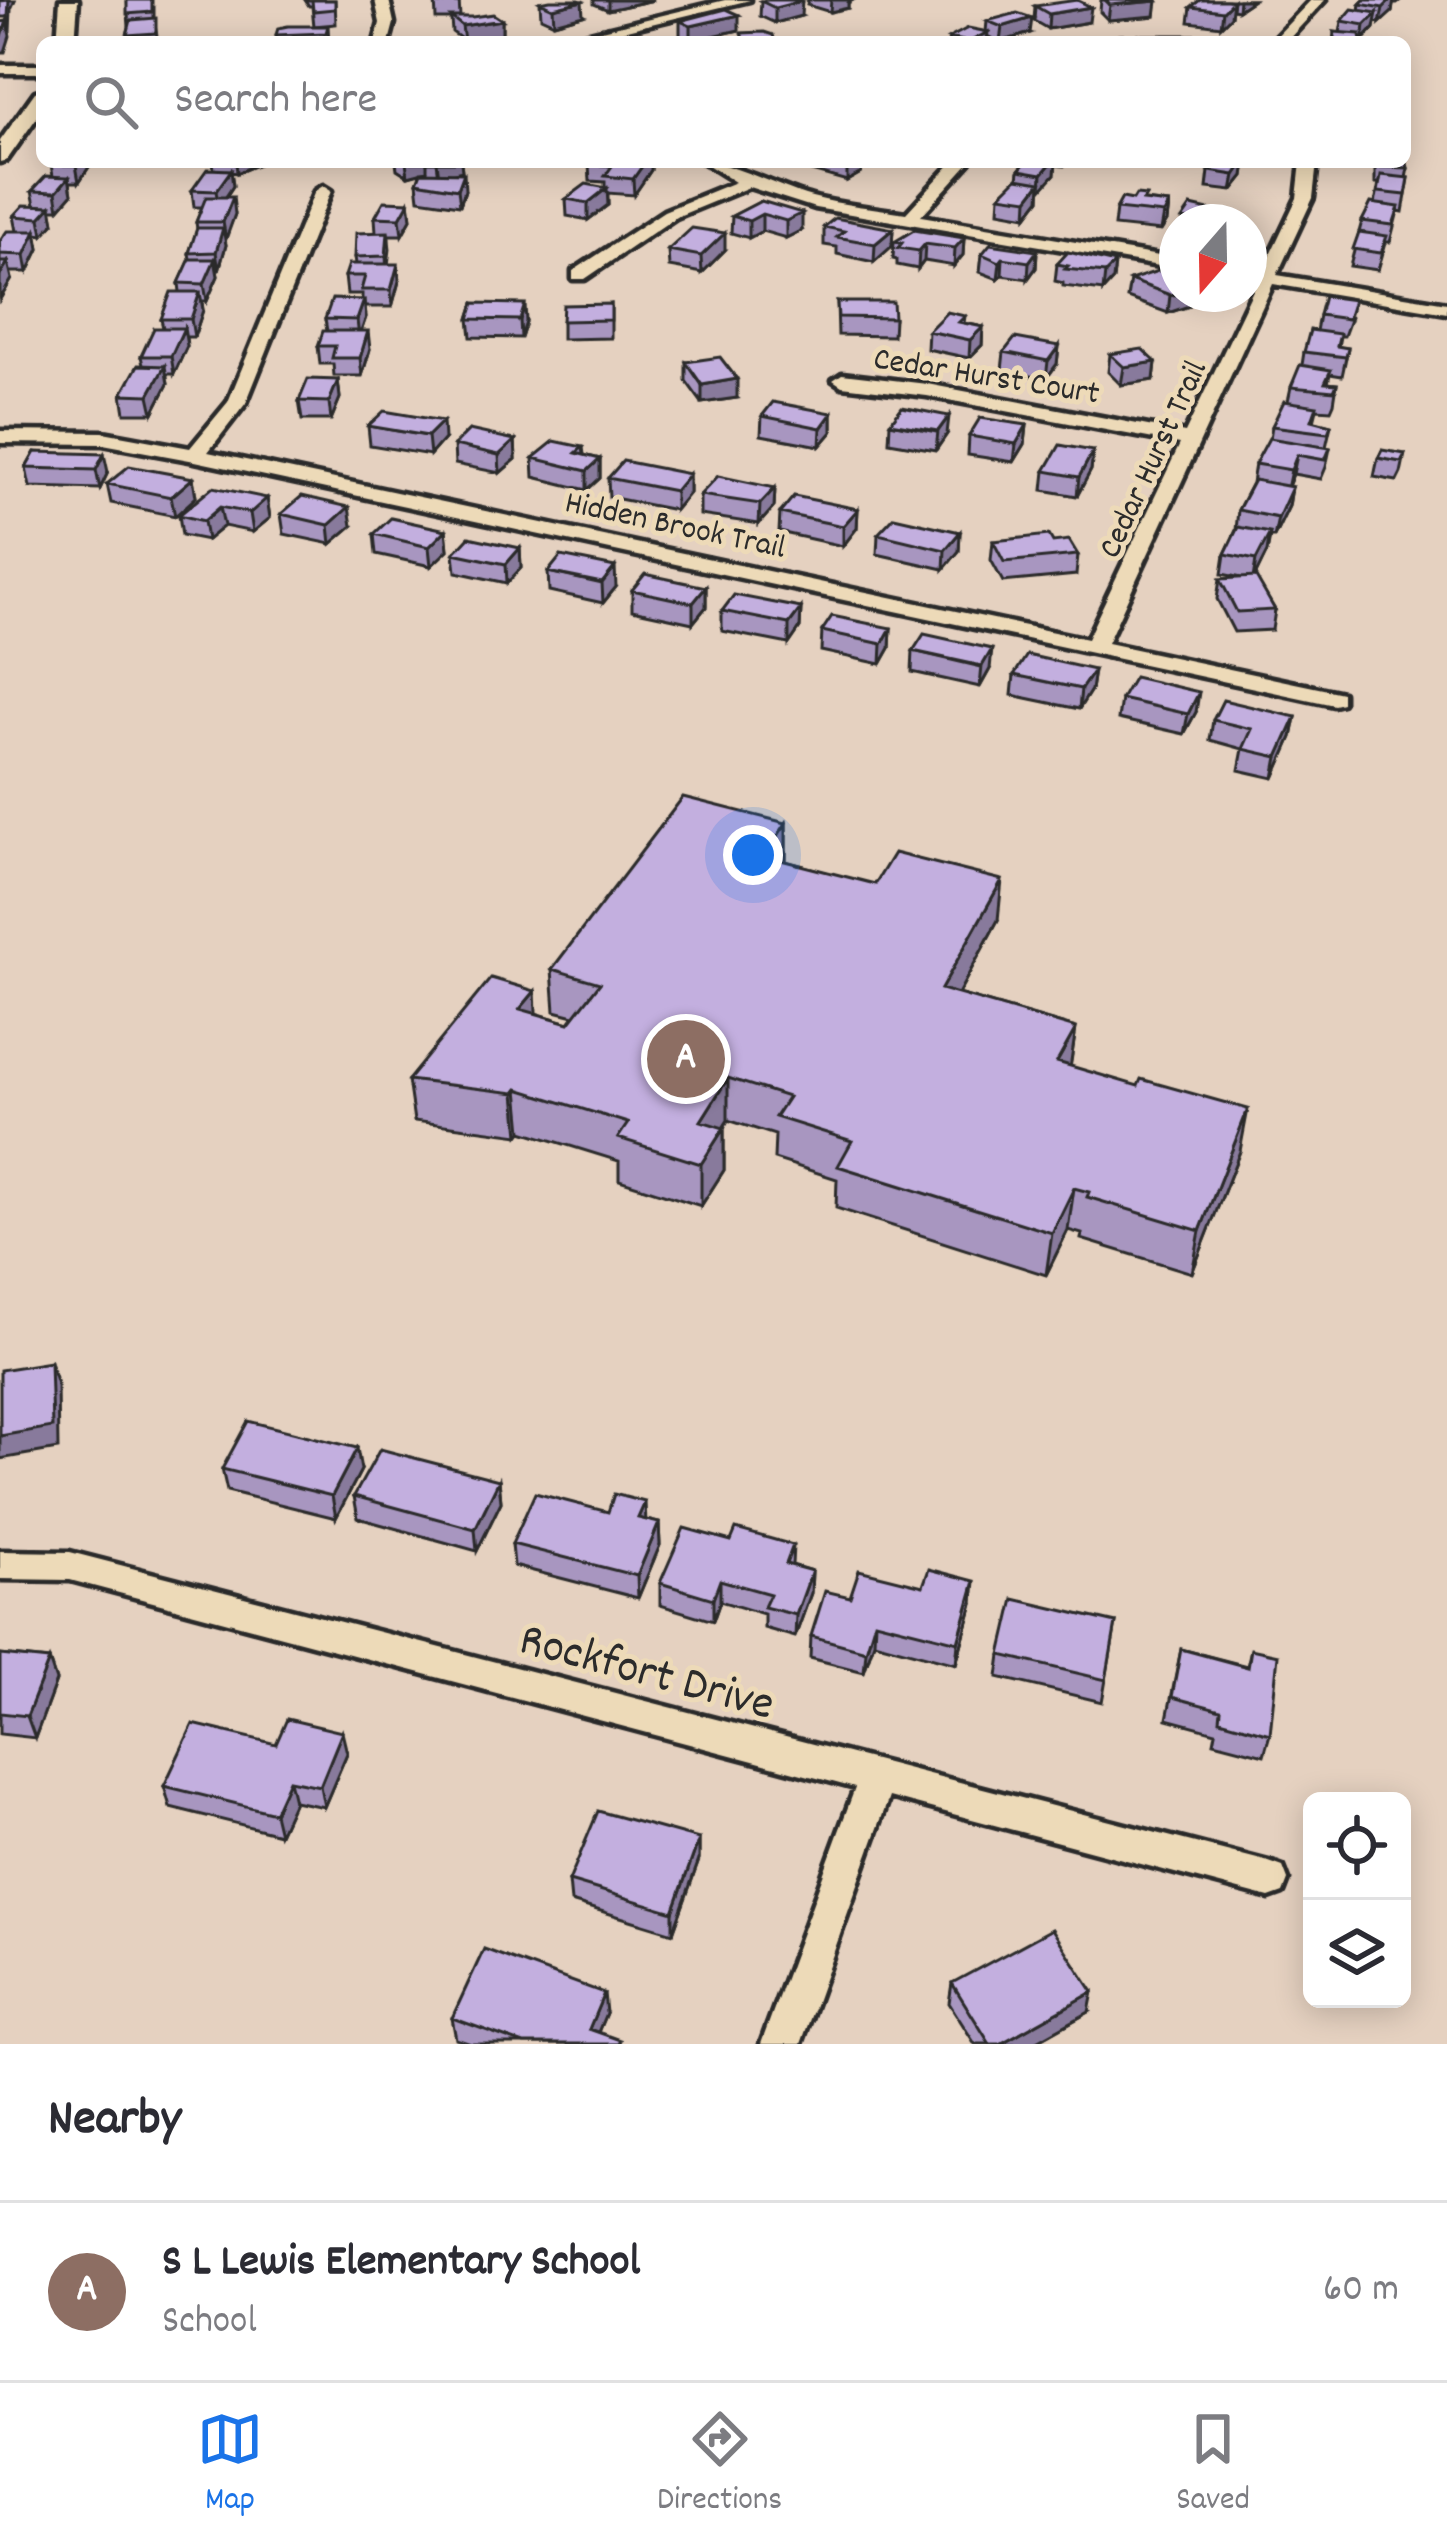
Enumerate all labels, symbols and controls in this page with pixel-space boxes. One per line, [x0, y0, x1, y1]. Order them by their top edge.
search box [36, 36, 1411, 168]
icon: search [78, 69, 144, 135]
text: Search here [174, 70, 377, 134]
north arrow [1159, 204, 1267, 312]
street label: Cedar Hurst Court [870, 337, 1103, 419]
street label: Cedar Hurst Trail [1089, 354, 1221, 567]
street label: Hidden Brook Trail [560, 481, 790, 574]
your location [723, 825, 783, 885]
pin: A [647, 1014, 725, 1104]
street label: Rockfort Drive [511, 1608, 781, 1742]
map controls [1303, 1792, 1411, 2008]
button: locate [1303, 1792, 1411, 1900]
button: layers [1303, 1900, 1411, 2008]
text: Nearby [48, 2086, 181, 2158]
text: S L Lewis Elementary School [162, 2232, 640, 2296]
text: A [76, 2264, 98, 2319]
text: 60 m [1323, 2264, 1399, 2319]
text: School [162, 2296, 257, 2351]
tab: Map [197, 2406, 263, 2525]
tab: Directions [657, 2406, 782, 2525]
tab: Saved [1176, 2406, 1250, 2525]

